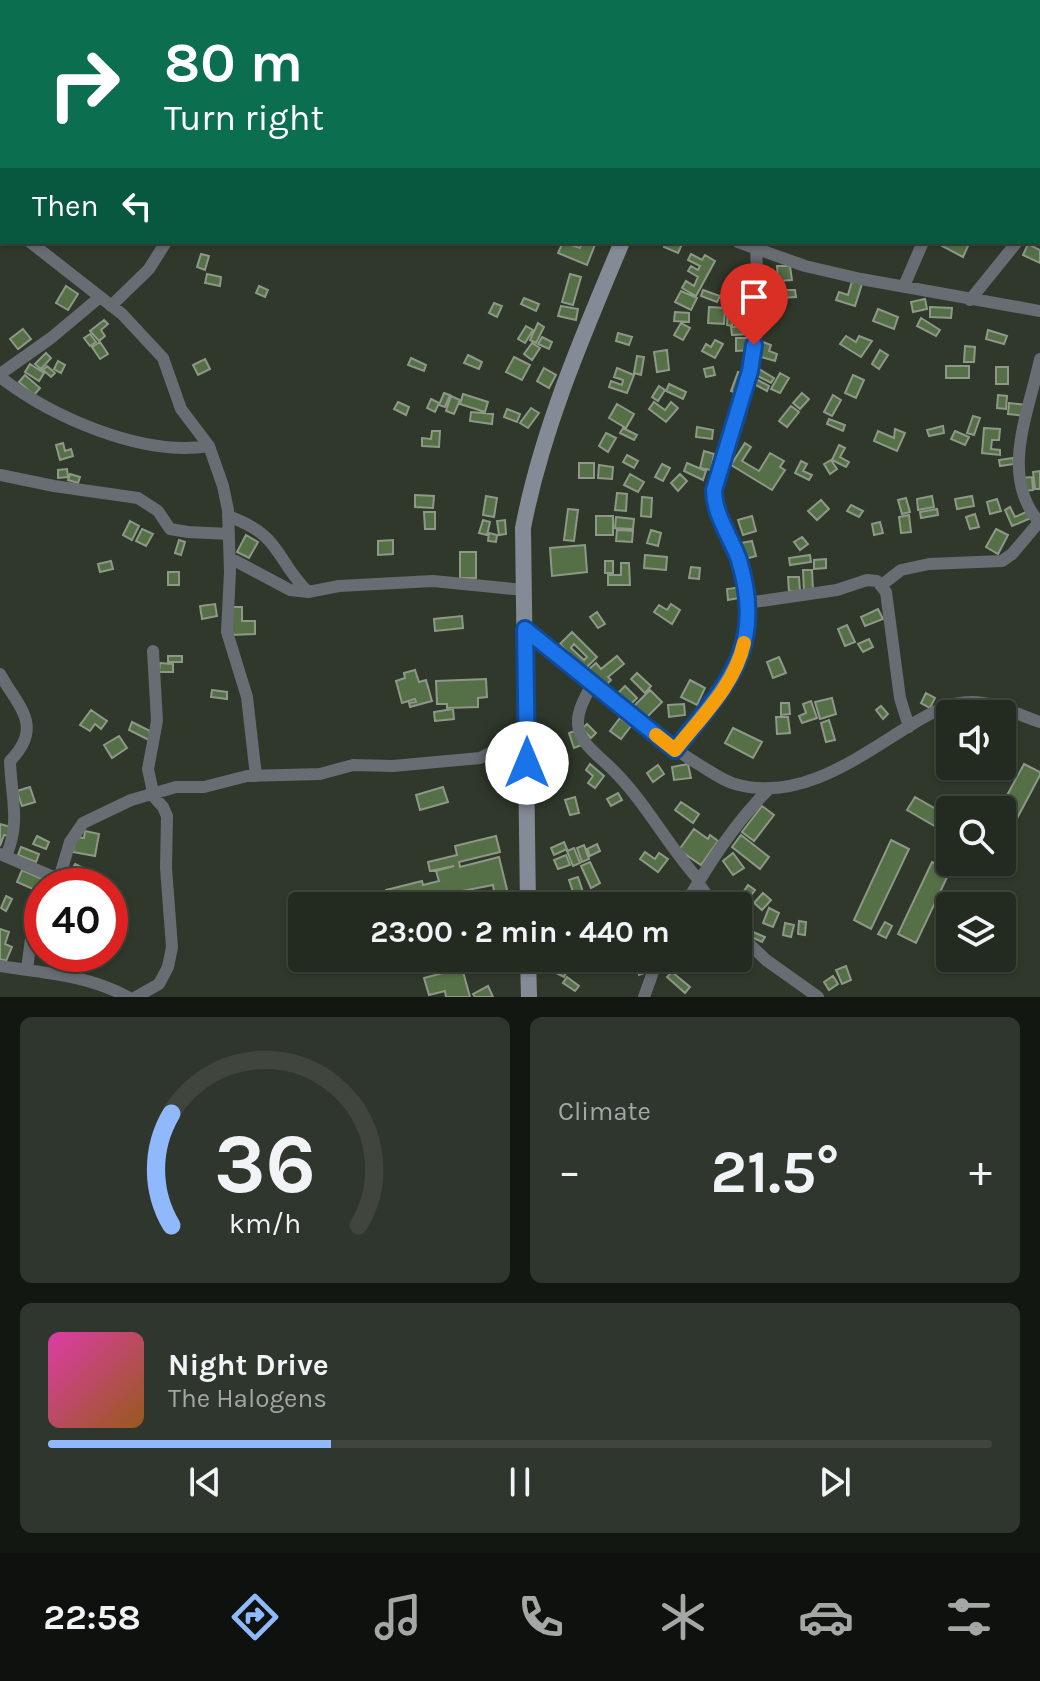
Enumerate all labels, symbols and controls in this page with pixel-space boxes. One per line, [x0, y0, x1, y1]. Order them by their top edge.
text: 80 m [164, 30, 303, 95]
icon: right [32, 32, 136, 136]
text: Turn right [164, 97, 324, 139]
icon: left [115, 184, 159, 228]
text: Then [32, 188, 99, 224]
pin [720, 263, 788, 345]
icon: arrive [732, 275, 776, 319]
map controls [936, 700, 1016, 972]
button: sound [936, 700, 1016, 780]
position arrow [485, 721, 569, 805]
button: search [936, 796, 1016, 876]
speed limit sign: 40 [24, 868, 128, 972]
button: layers [936, 892, 1016, 972]
text: 23:00 · 2 min · 440 m [370, 914, 670, 950]
text: Climate [558, 1096, 651, 1127]
text: 36 [214, 1116, 316, 1213]
text: 21.5° [711, 1137, 839, 1207]
text: − [558, 1146, 581, 1197]
text: + [969, 1146, 992, 1197]
text: km/h [229, 1207, 301, 1240]
text: Night Drive [168, 1347, 329, 1383]
text: The Halogens [168, 1383, 327, 1414]
icon: previous [183, 1460, 227, 1504]
icon: pause [498, 1460, 542, 1504]
icon: next [813, 1460, 857, 1504]
icon: directions [227, 1589, 283, 1645]
icon: music [370, 1589, 426, 1645]
icon: phone [513, 1589, 569, 1645]
icon: climate [655, 1589, 711, 1645]
icon: car [798, 1589, 854, 1645]
icon: filters [941, 1589, 997, 1645]
text: 22:58 [43, 1596, 141, 1638]

